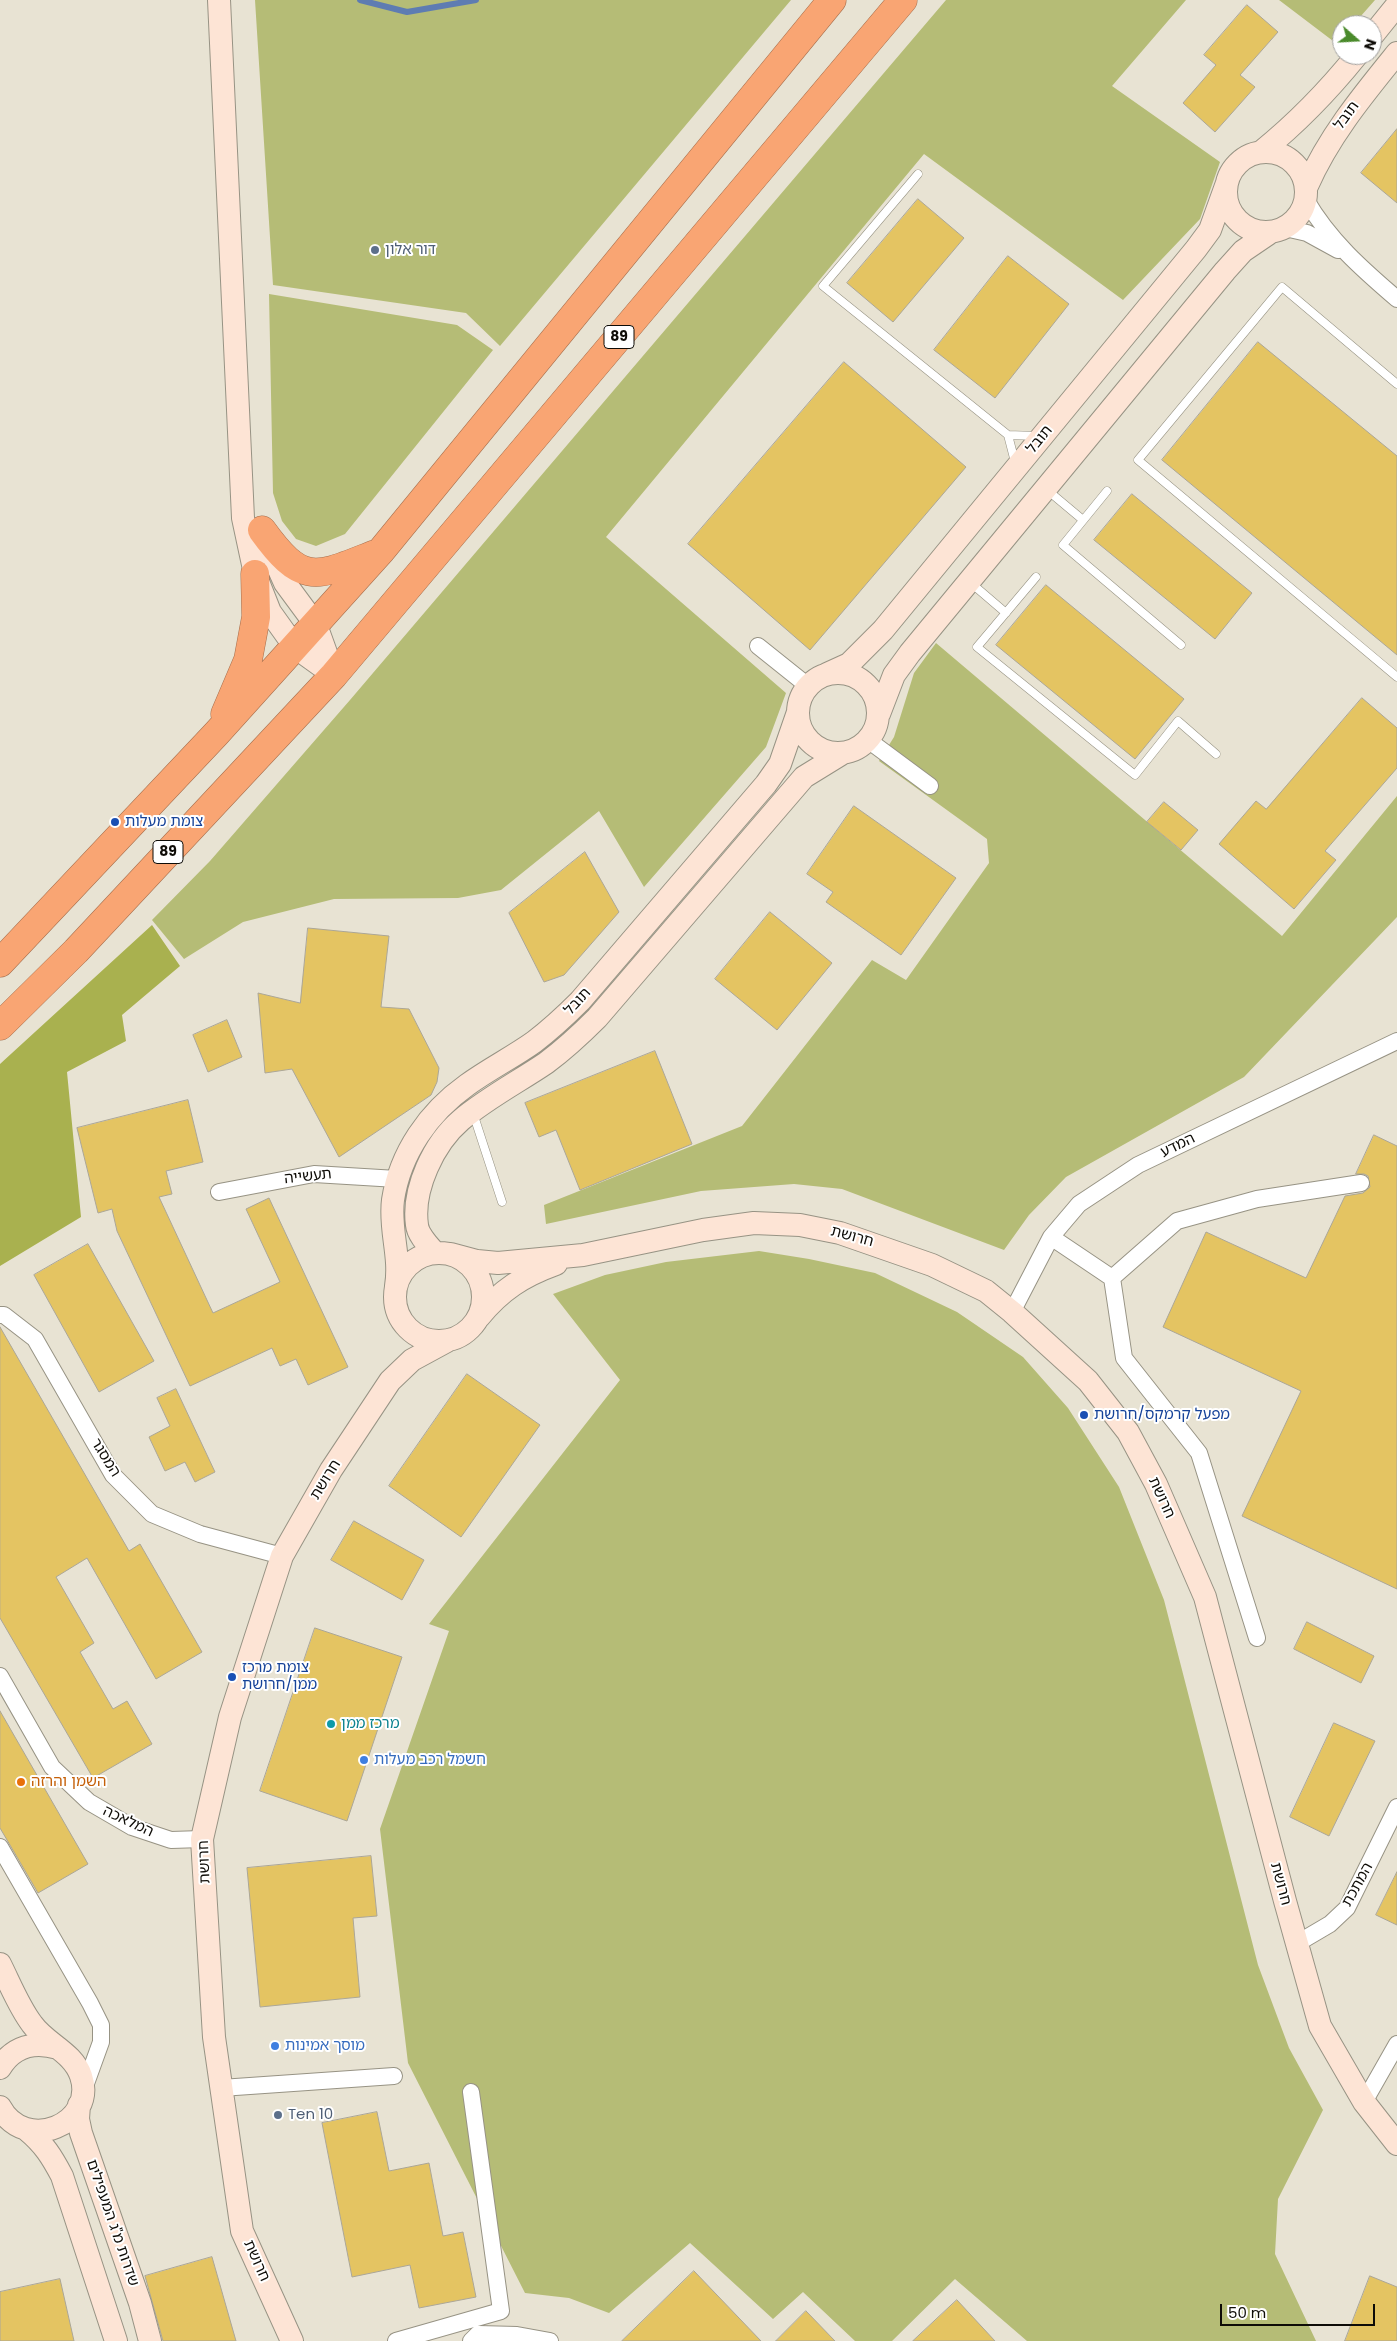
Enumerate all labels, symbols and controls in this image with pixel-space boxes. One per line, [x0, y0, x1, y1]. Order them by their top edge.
north arrow [1332, 15, 1382, 65]
text: N [1359, 36, 1381, 53]
street label: תובל [1331, 98, 1363, 134]
place label: דור אלון [385, 241, 436, 259]
marker: דור אלון [369, 244, 381, 256]
road number: 89 [604, 326, 634, 348]
street label: תובל [1023, 422, 1057, 458]
place label: צומת מעלות [125, 813, 203, 831]
marker: צומת מעלות [109, 816, 121, 828]
road number: 89 [153, 840, 183, 864]
street label: תובל [561, 984, 595, 1020]
street label: המדע [1158, 1130, 1198, 1162]
street label: תעשייה [283, 1166, 333, 1188]
street label: חרושת [829, 1223, 875, 1251]
place label: מפעל קרמקס/חרושת [1094, 1406, 1230, 1424]
marker: מפעל קרמקס/חרושת [1078, 1409, 1090, 1421]
street label: המסגר [86, 1435, 124, 1481]
street label: חרושת [307, 1457, 345, 1503]
street label: חרושת [1144, 1474, 1178, 1522]
place label: צומת מרכז ממן/חרושת [242, 1659, 317, 1694]
marker: צומת מרכז ממן/חרושת [226, 1671, 238, 1683]
place label: מרכז ממן [341, 1715, 400, 1733]
marker: מרכז ממן [325, 1718, 337, 1730]
place label: חשמל רכב מעלות [374, 1751, 486, 1769]
marker: חשמל רכב מעלות [358, 1754, 370, 1766]
place label: השמן והרזה [31, 1773, 106, 1791]
marker: השמן והרזה [15, 1776, 27, 1788]
street label: המלאכה [100, 1803, 156, 1841]
street label: חרושת [195, 1840, 215, 1884]
street label: המתכת [1339, 1860, 1377, 1910]
street label: חרושת [1266, 1861, 1294, 1907]
place label: מוסך אמינות [285, 2037, 365, 2055]
marker: מוסך אמינות [269, 2040, 281, 2052]
place label: Ten 10 [288, 2106, 333, 2124]
marker: Ten 10 [272, 2109, 284, 2121]
street label: שדרות מ"ג המעפילים [82, 2157, 142, 2289]
street label: חרושת [239, 2237, 273, 2285]
scale bar [1222, 2294, 1377, 2326]
text: 50 m [1228, 2302, 1266, 2323]

